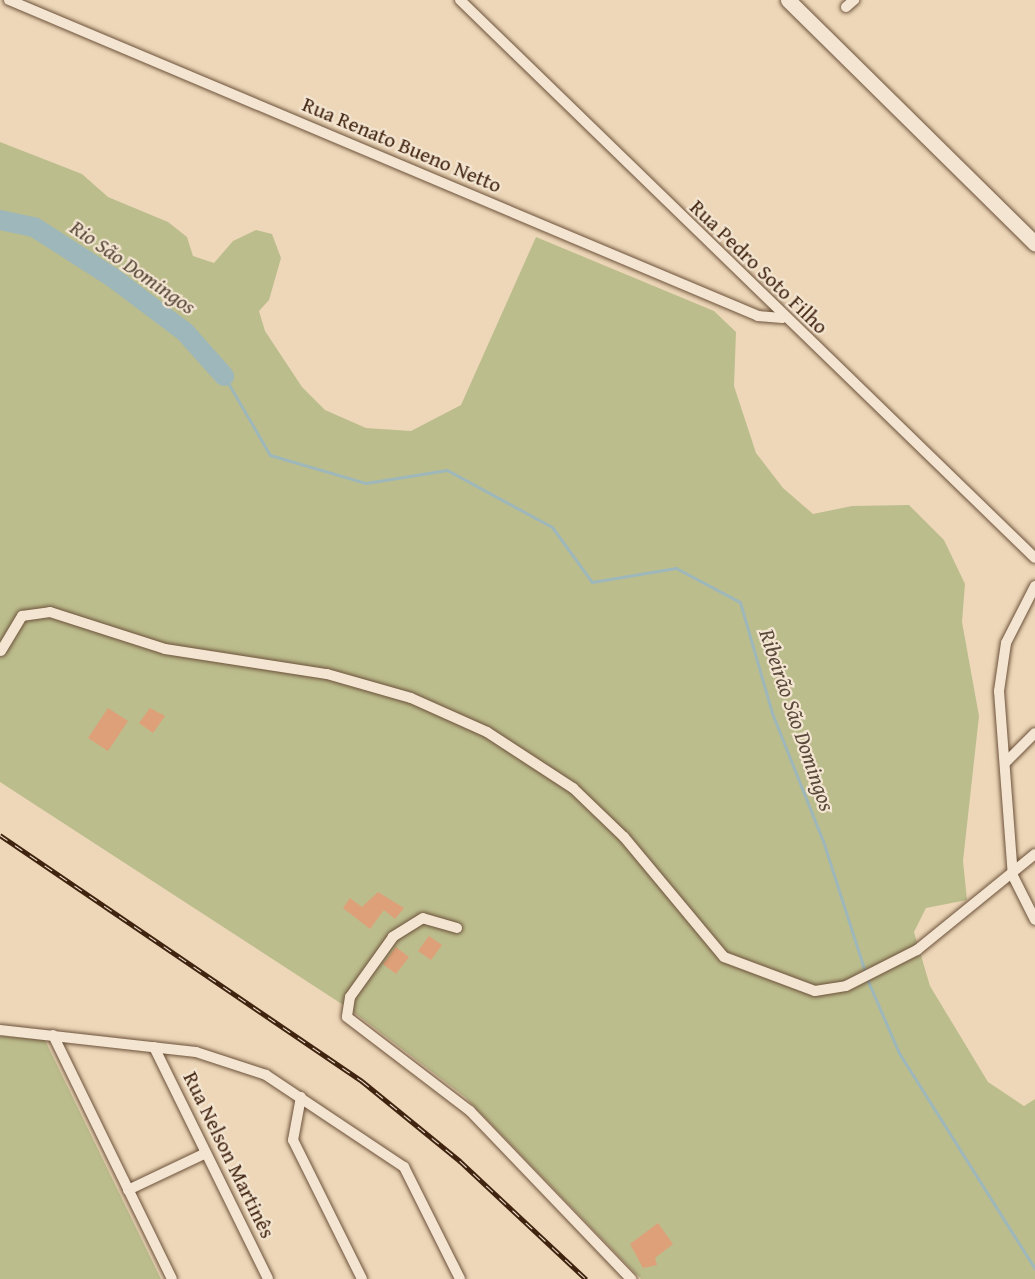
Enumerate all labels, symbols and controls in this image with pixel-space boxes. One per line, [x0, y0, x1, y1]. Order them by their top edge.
street label: Rua Renato Bueno Netto [299, 92, 505, 198]
street label: Rua Pedro Soto Filho [685, 195, 833, 339]
water label: Rio São Domingos [65, 214, 201, 320]
water label: Ribeirão São Domingos [753, 626, 841, 814]
street label: Rua Nelson Martinês [178, 1068, 280, 1242]

